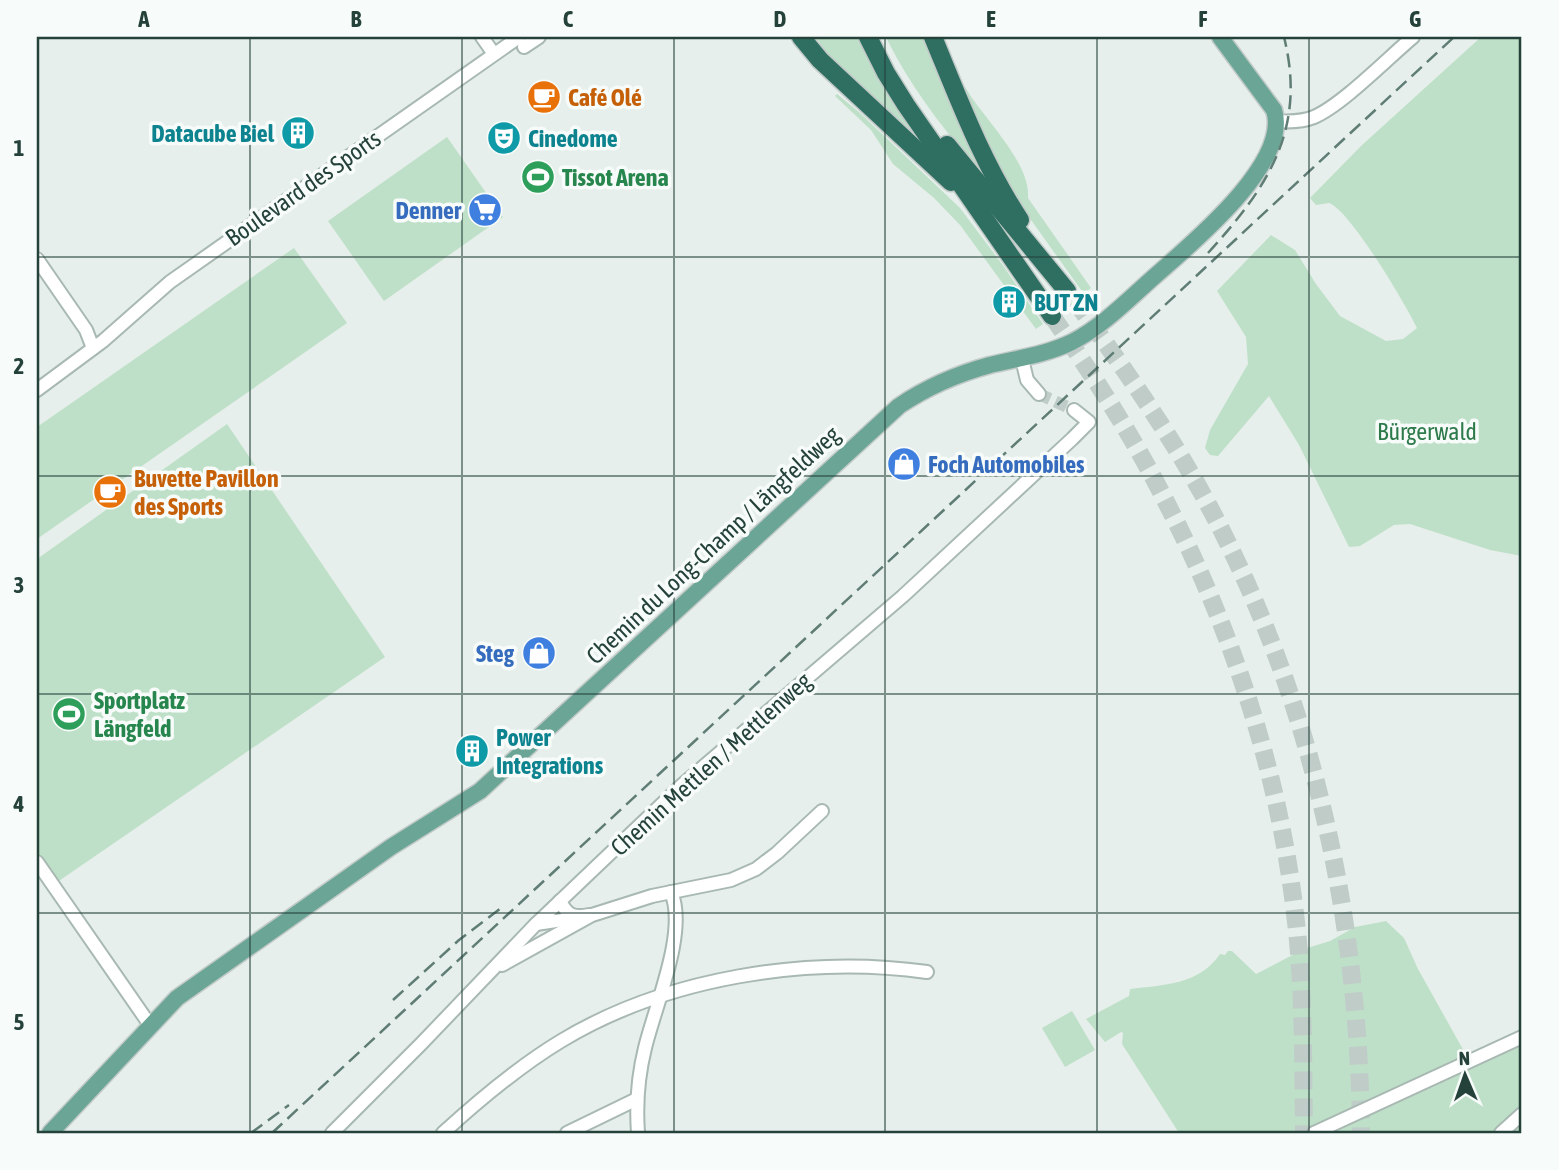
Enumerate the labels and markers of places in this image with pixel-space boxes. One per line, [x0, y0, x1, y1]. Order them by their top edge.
cafe icon: Café Olé [525, 78, 563, 116]
place label: Café Olé [568, 84, 642, 111]
building icon: Datacube Biel [279, 114, 317, 152]
theatre icon: Cinedome [485, 119, 523, 157]
place label: Datacube Biel [151, 120, 275, 147]
place label: Cinedome [528, 125, 618, 152]
sports icon: Tissot Arena [519, 158, 557, 196]
place label: Tissot Arena [562, 164, 669, 191]
supermarket icon: Denner [466, 191, 504, 229]
place label: Denner [395, 197, 462, 224]
building icon: BUT ZN [990, 283, 1028, 321]
place label: BUT ZN [1034, 289, 1098, 316]
shop icon: Foch Automobiles [885, 445, 923, 483]
place label: Foch Automobiles [928, 451, 1085, 478]
place label: Buvette Pavillon des Sports [134, 465, 279, 520]
cafe icon: Buvette Pavillon des Sports [91, 473, 129, 511]
shop icon: Steg [520, 634, 558, 672]
place label: Steg [476, 640, 515, 667]
place label: Sportplatz Längfeld [94, 687, 185, 742]
sports icon: Sportplatz Längfeld [50, 695, 88, 733]
place label: Power Integrations [496, 724, 604, 779]
building icon: Power Integrations [453, 732, 491, 770]

